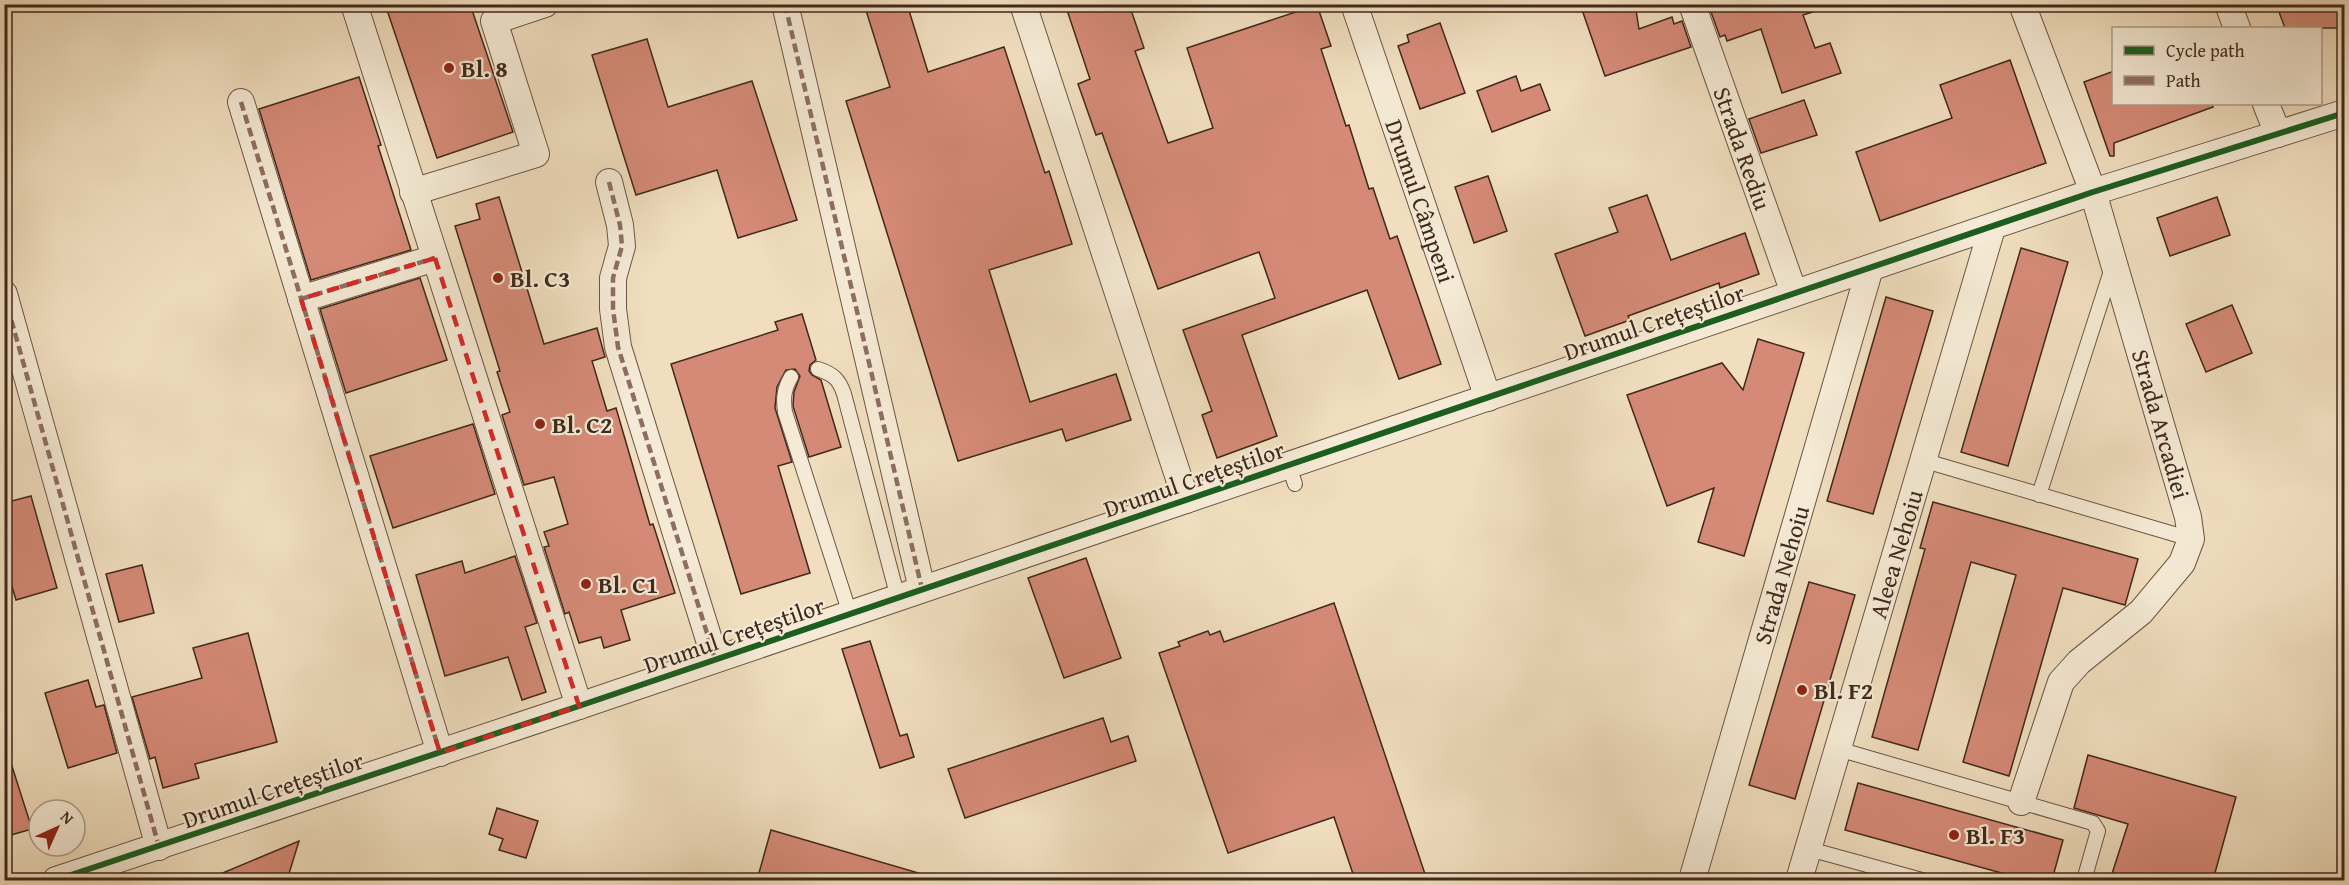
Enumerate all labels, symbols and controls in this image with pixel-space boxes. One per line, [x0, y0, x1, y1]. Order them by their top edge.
legend [2112, 27, 2322, 105]
text: Cycle path [2166, 37, 2245, 64]
place label: Bl. 8 [461, 51, 508, 86]
marker: Bl. 8 [442, 61, 456, 75]
text: Path [2166, 67, 2201, 94]
street label: Strada Rediu [1705, 82, 1781, 215]
street label: Drumul Câmpeni [1377, 115, 1465, 288]
place label: Bl. C3 [510, 261, 570, 296]
marker: Bl. C3 [491, 271, 505, 285]
street label: Drumul Crețeștilor [1559, 275, 1749, 369]
street label: Strada Arcadiei [2123, 345, 2199, 503]
place label: Bl. C2 [552, 407, 612, 442]
marker: Bl. C2 [533, 417, 547, 431]
street label: Drumul Crețeștilor [1099, 432, 1289, 526]
street label: Aleea Nehoiu [1860, 485, 1931, 623]
street label: Strada Nehoiu [1744, 501, 1818, 648]
place label: Bl. C1 [598, 567, 658, 602]
marker: Bl. C1 [579, 577, 593, 591]
street label: Drumul Crețeștilor [639, 588, 829, 682]
place label: Bl. F2 [1814, 673, 1873, 708]
marker: Bl. F2 [1795, 683, 1809, 697]
street label: Drumul Crețeștilor [178, 743, 368, 837]
north arrow [27, 798, 87, 858]
text: N [55, 805, 80, 830]
place label: Bl. F3 [1966, 818, 2025, 853]
marker: Bl. F3 [1947, 828, 1961, 842]

